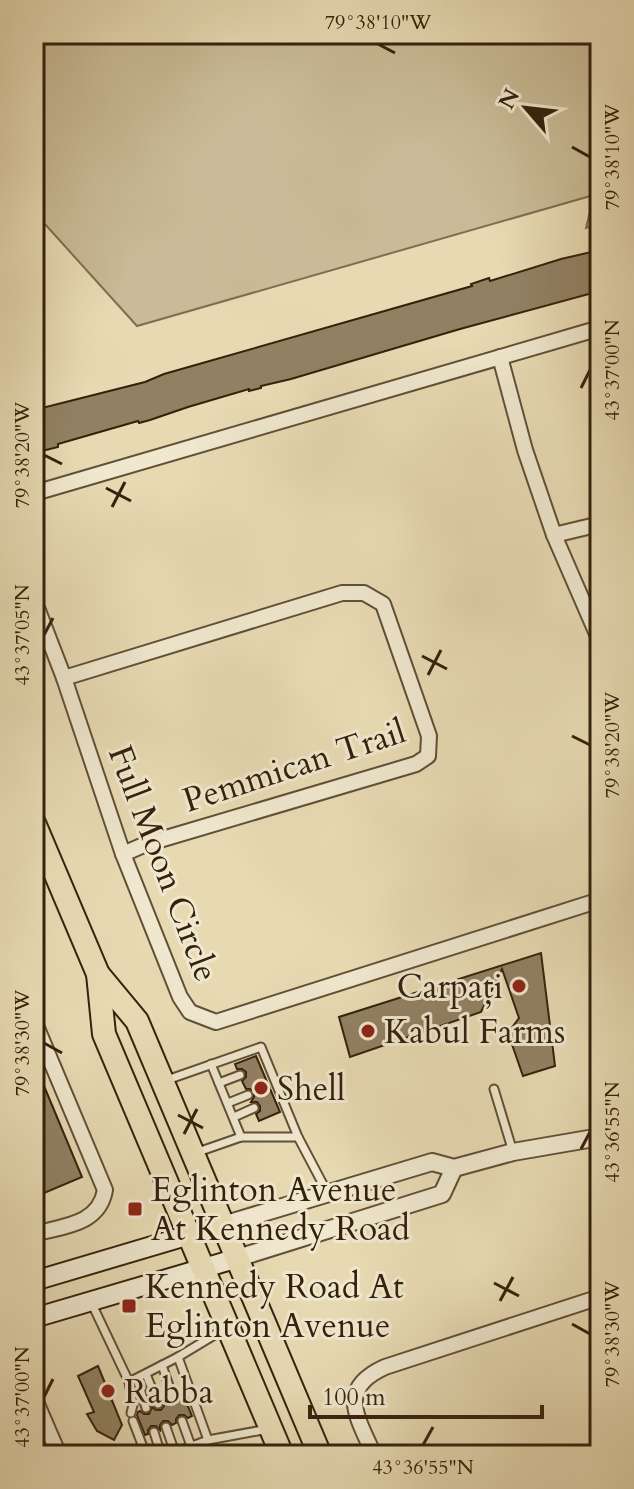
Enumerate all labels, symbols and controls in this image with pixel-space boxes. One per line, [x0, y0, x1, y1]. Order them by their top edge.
text: 79°38'10"W [325, 9, 432, 36]
north arrow [486, 68, 566, 148]
text: N [491, 84, 527, 115]
text: 79°38'10"W [599, 103, 626, 210]
text: 43°37'00"N [599, 319, 626, 421]
text: 79°38'20"W [9, 401, 36, 508]
text: 43°37'05"N [9, 584, 36, 686]
text: 79°38'20"W [599, 691, 626, 798]
street label: Pemmican Trail [177, 708, 412, 824]
street label: Full Moon Circle [97, 739, 229, 988]
place label: Carpați [397, 964, 503, 1010]
marker: Carpați [510, 977, 528, 995]
text: 79°38'30"W [9, 989, 36, 1096]
place label: Kabul Farms [384, 1009, 565, 1055]
marker: Kabul Farms [359, 1022, 377, 1040]
place label: Shell [277, 1066, 346, 1112]
marker: Shell [252, 1079, 270, 1097]
text: 43°36'55"N [599, 1081, 626, 1183]
place label: Eglinton Avenue At Kennedy Road [151, 1167, 410, 1252]
marker: Eglinton Avenue At Kennedy Road [126, 1200, 144, 1218]
place label: Kennedy Road At Eglinton Avenue [145, 1264, 404, 1349]
text: 79°38'30"W [599, 1280, 626, 1387]
marker: Kennedy Road At Eglinton Avenue [120, 1297, 138, 1315]
text: 43°37'00"N [9, 1346, 36, 1448]
place label: Rabba [124, 1369, 214, 1415]
scale bar [310, 1369, 542, 1419]
text: 100 m [322, 1381, 386, 1414]
marker: Rabba [99, 1382, 117, 1400]
text: 43°36'55"N [372, 1454, 474, 1481]

